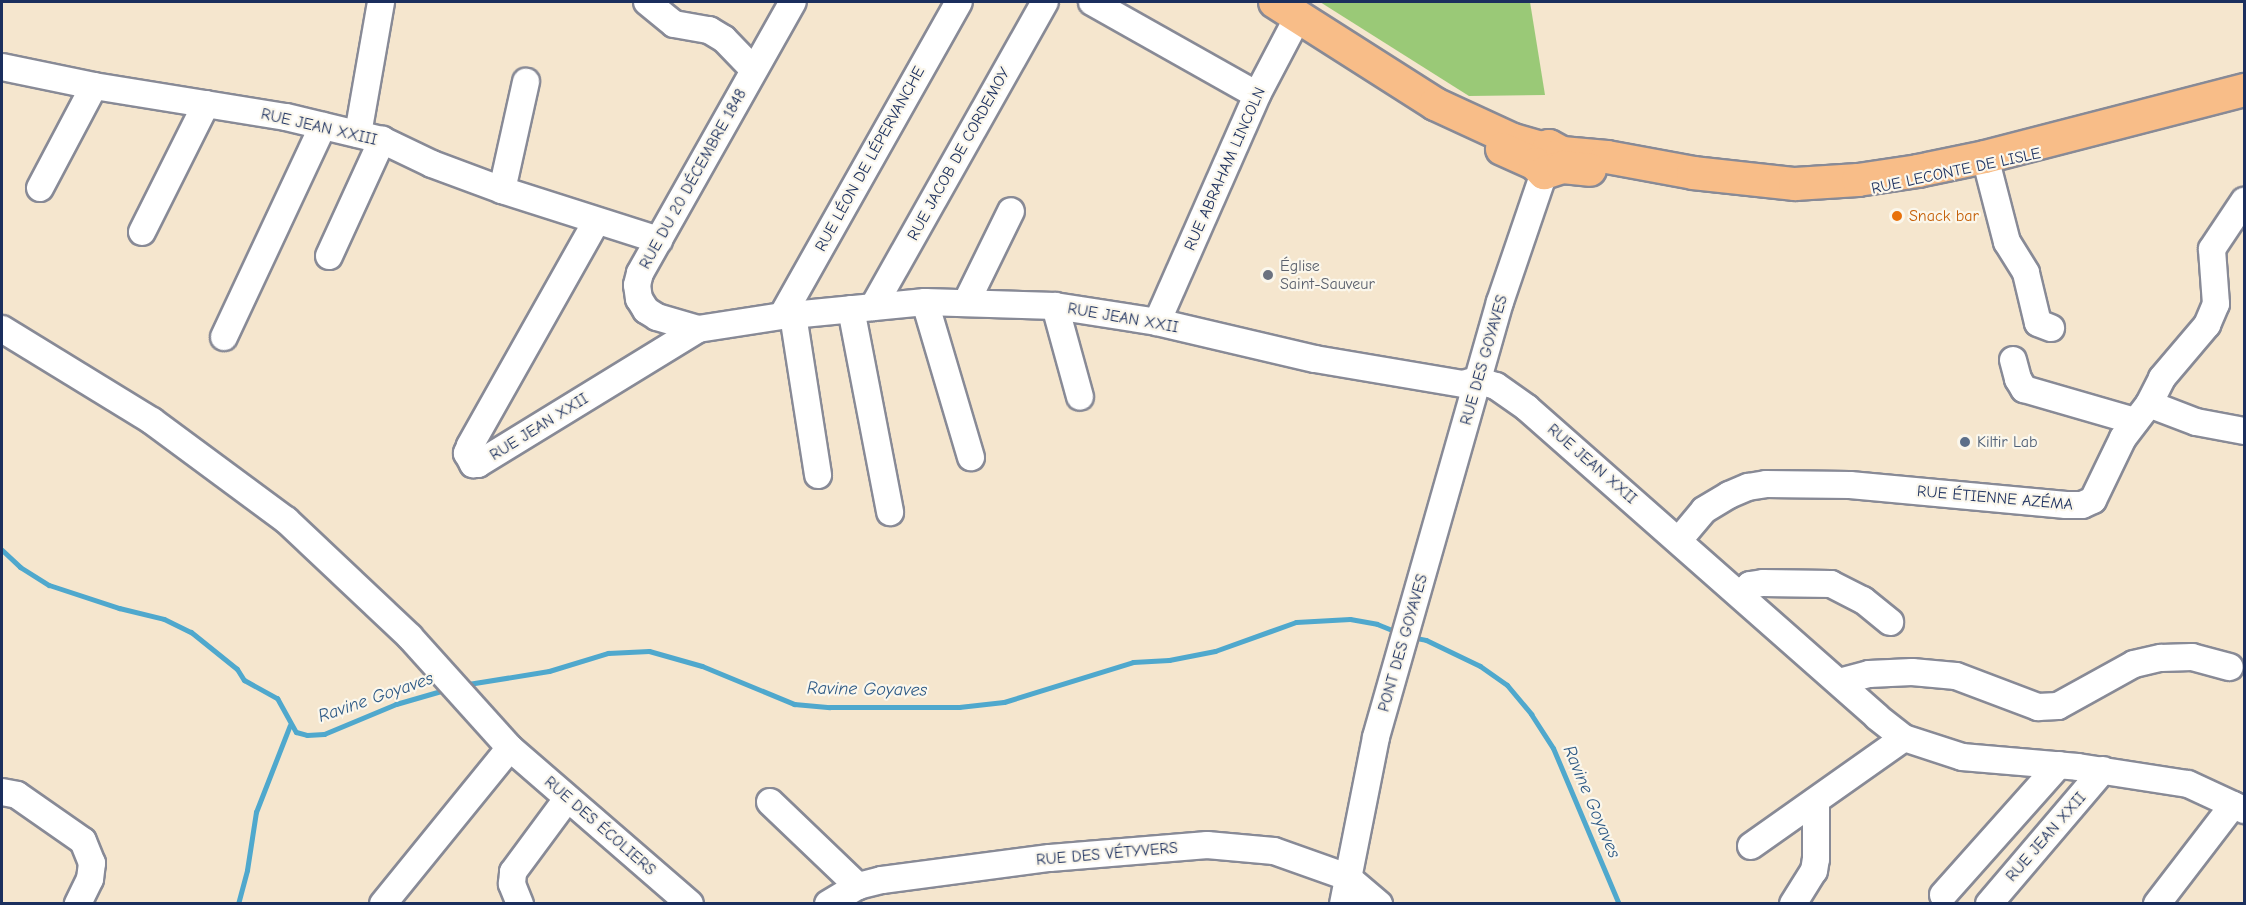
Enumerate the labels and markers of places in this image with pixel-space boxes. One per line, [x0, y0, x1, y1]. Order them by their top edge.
place label: Snack bar [1909, 206, 1979, 226]
marker: Snack bar [1890, 209, 1904, 223]
place label: Église Saint-Sauveur [1280, 256, 1375, 294]
marker: Église Saint-Sauveur [1261, 268, 1275, 282]
place label: Kiltir Lab [1977, 432, 2038, 452]
marker: Kiltir Lab [1958, 435, 1972, 449]

